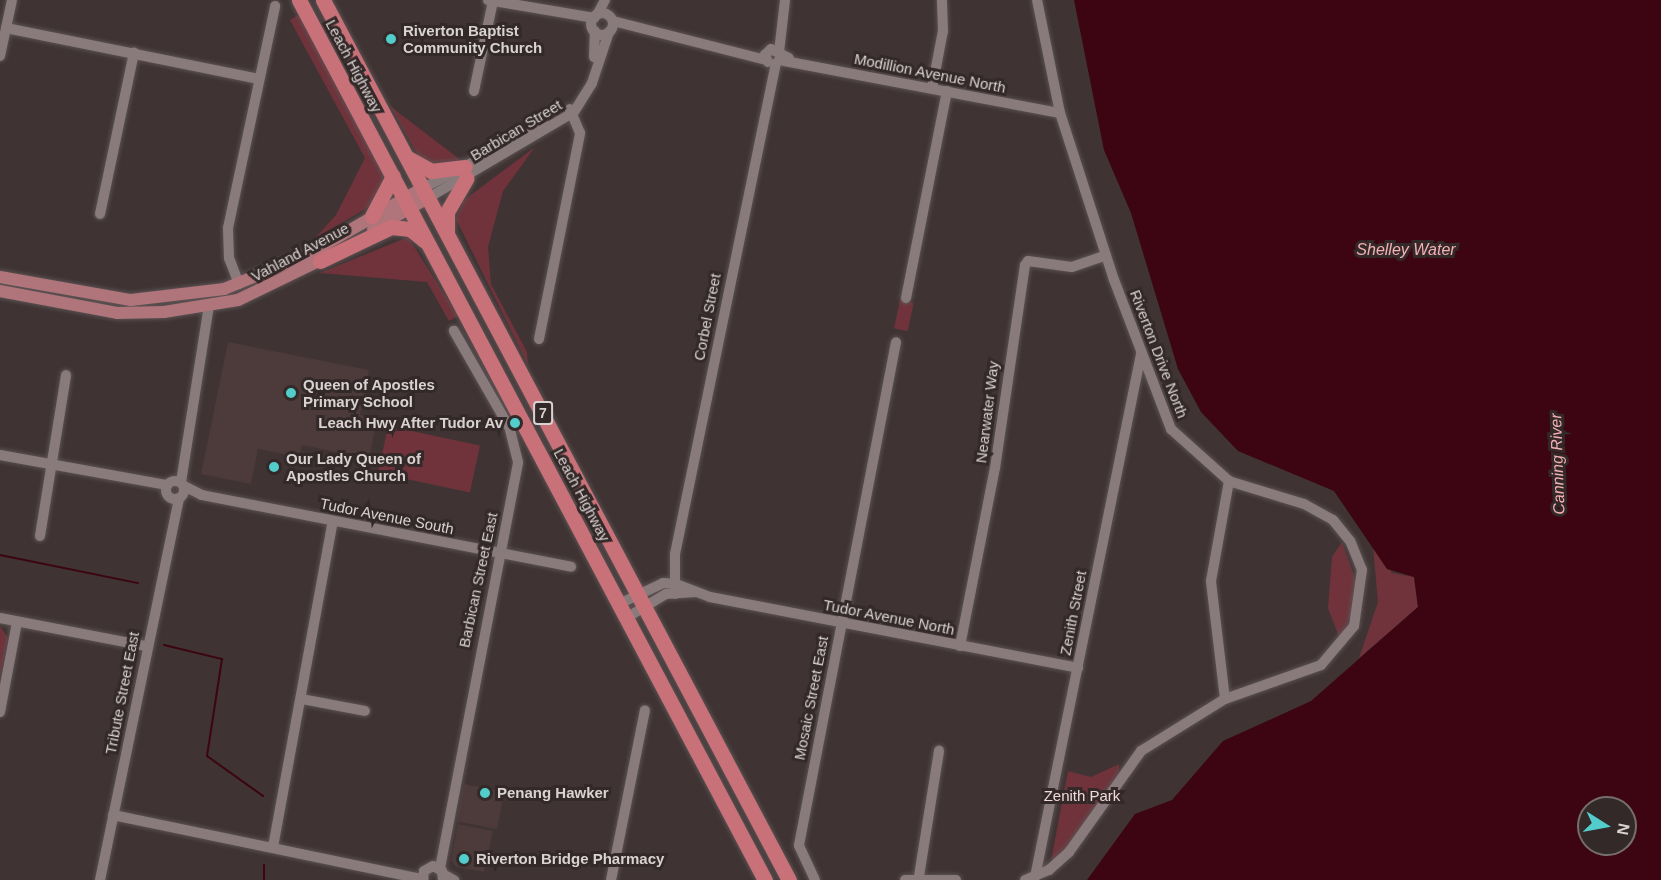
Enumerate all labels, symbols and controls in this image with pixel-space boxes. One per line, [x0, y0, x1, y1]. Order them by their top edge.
street label: Leach Highway [322, 16, 386, 116]
place label: Riverton Baptist Community Church [403, 21, 542, 56]
marker: Riverton Baptist Community Church [384, 32, 398, 46]
street label: Modillion Avenue North [852, 49, 1008, 97]
street label: Barbican Street [467, 96, 565, 164]
street label: Vahland Avenue [248, 219, 352, 285]
water label: Shelley Water [1356, 240, 1456, 260]
street label: Corbel Street [690, 272, 724, 362]
street label: Riverton Drive North [1126, 287, 1192, 421]
street label: Nearwater Way [972, 360, 1002, 464]
place label: Queen of Apostles Primary School [303, 375, 436, 410]
marker: Queen of Apostles Primary School [284, 386, 298, 400]
road number: 7 [532, 402, 554, 424]
water label: Canning River [1547, 413, 1569, 515]
place label: Leach Hwy After Tudor Av [317, 414, 503, 432]
marker: Leach Hwy After Tudor Av [508, 416, 522, 430]
street label: Leach Highway [550, 445, 614, 545]
place label: Our Lady Queen of Apostles Church [286, 449, 421, 484]
marker: Our Lady Queen of Apostles Church [267, 460, 281, 474]
street label: Tudor Avenue South [318, 494, 456, 538]
street label: Barbican Street East [455, 511, 501, 649]
street label: Zenith Street [1056, 569, 1090, 657]
street label: Tudor Avenue North [821, 595, 957, 639]
street label: Tribute Street East [101, 630, 143, 756]
street label: Mosaic Street East [790, 634, 832, 762]
place label: Penang Hawker [497, 784, 609, 802]
marker: Penang Hawker [478, 786, 492, 800]
park label: Zenith Park [1044, 787, 1120, 805]
north arrow [1577, 796, 1637, 856]
text: N [1614, 822, 1633, 836]
place label: Riverton Bridge Pharmacy [476, 850, 664, 868]
marker: Riverton Bridge Pharmacy [457, 852, 471, 866]

